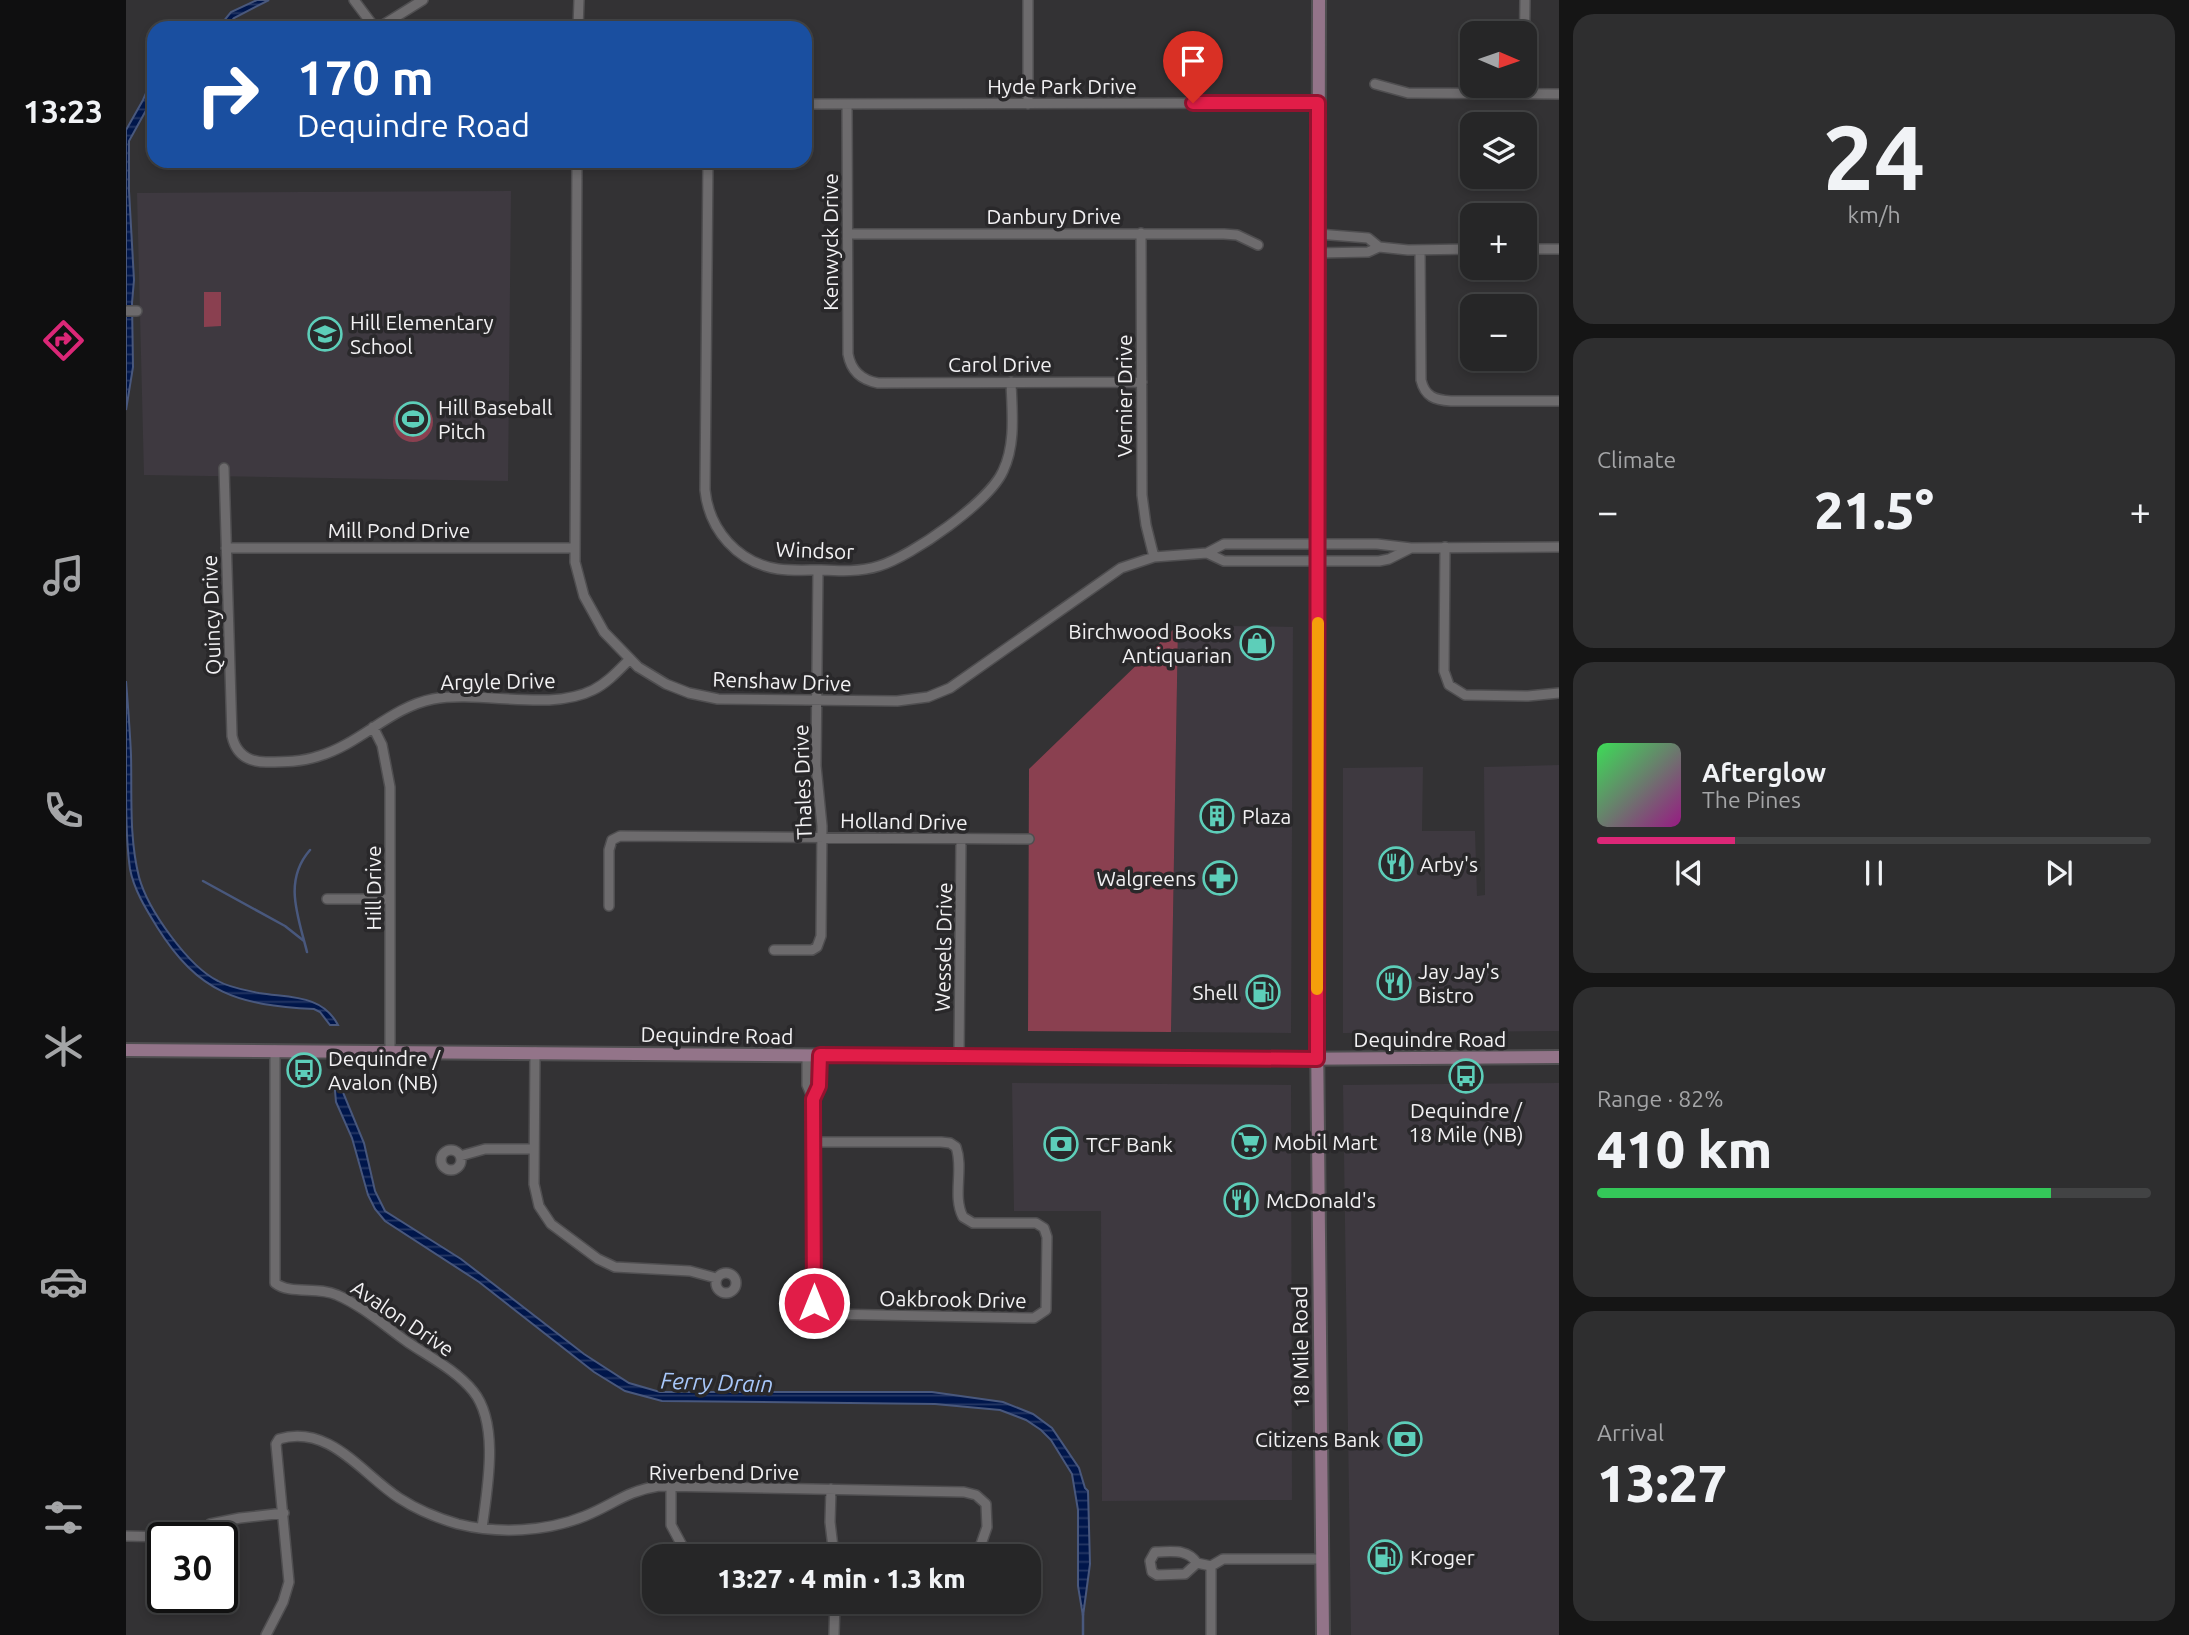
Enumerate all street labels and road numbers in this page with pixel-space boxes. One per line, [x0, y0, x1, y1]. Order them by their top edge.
street label: Hyde Park Drive [987, 74, 1137, 98]
street label: Kenwyck Drive [818, 173, 842, 311]
street label: Danbury Drive [987, 204, 1121, 228]
street label: Vernier Drive [1112, 334, 1136, 458]
street label: Carol Drive [948, 352, 1052, 376]
street label: Mill Pond Drive [328, 518, 470, 542]
street label: Windsor [775, 537, 855, 563]
street label: Quincy Drive [197, 555, 225, 675]
street label: Renshaw Drive [712, 667, 852, 695]
street label: Argyle Drive [440, 668, 556, 694]
street label: Thales Drive [788, 724, 816, 840]
street label: Holland Drive [840, 808, 968, 834]
street label: Hill Drive [361, 845, 385, 931]
street label: Wessels Drive [930, 882, 956, 1012]
street label: Dequindre Road [640, 1022, 794, 1048]
street label: Dequindre Road [1354, 1027, 1506, 1051]
street label: Avalon Drive [347, 1275, 459, 1361]
street label: Oakbrook Drive [879, 1286, 1027, 1312]
street label: 18 Mile Road [1287, 1286, 1313, 1408]
street label: Riverbend Drive [649, 1460, 799, 1484]

